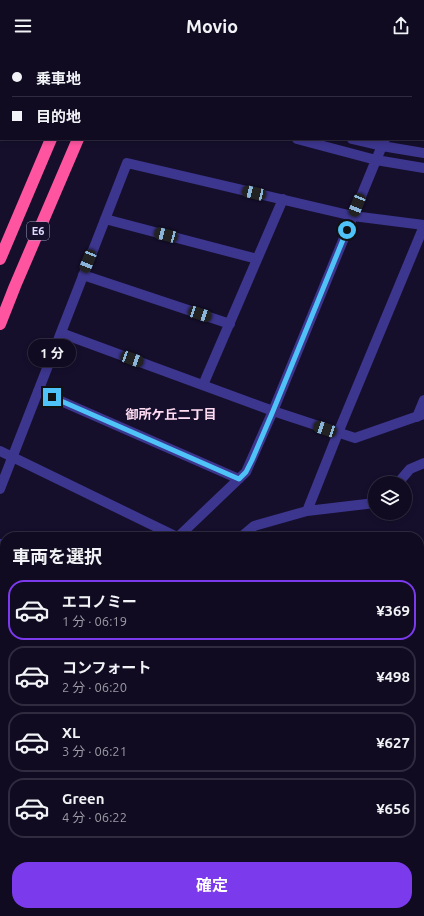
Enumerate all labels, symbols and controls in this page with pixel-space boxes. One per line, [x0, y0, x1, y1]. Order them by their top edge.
icon: menu [12, 15, 34, 37]
icon: share [390, 15, 412, 37]
text: Movio [186, 16, 238, 36]
text: 乗車地 [36, 70, 81, 87]
text: 目的地 [36, 108, 81, 125]
car [241, 184, 267, 202]
car [347, 192, 367, 218]
route start [338, 221, 356, 239]
road number: E6 [27, 222, 49, 240]
car [153, 226, 179, 244]
car [78, 248, 98, 274]
car [187, 305, 213, 323]
callout: 1 分 [28, 339, 76, 367]
text: 1 分 [40, 346, 64, 360]
car [119, 349, 145, 369]
route end [43, 388, 61, 406]
district label: 御所ケ丘二丁目 [125, 407, 217, 421]
car [312, 419, 338, 439]
map controls [368, 476, 412, 520]
button: layers [368, 476, 412, 520]
text: 車両を選択 [12, 546, 102, 566]
icon: car [14, 592, 50, 628]
text: エコノミー [62, 593, 137, 610]
text: ¥369 [376, 602, 410, 619]
text: 1 分 · 06:19 [62, 614, 127, 628]
icon: car [14, 658, 50, 694]
text: コンフォート [62, 659, 152, 676]
text: ¥498 [376, 668, 410, 685]
text: 2 分 · 06:20 [62, 680, 127, 694]
icon: car [14, 724, 50, 760]
text: XL [62, 724, 80, 741]
text: ¥627 [376, 734, 410, 751]
text: 3 分 · 06:21 [62, 744, 127, 758]
icon: car [14, 790, 50, 826]
text: Green [62, 790, 104, 807]
text: ¥656 [376, 800, 410, 817]
text: 4 分 · 06:22 [62, 810, 127, 824]
button: 確定 [12, 862, 412, 908]

